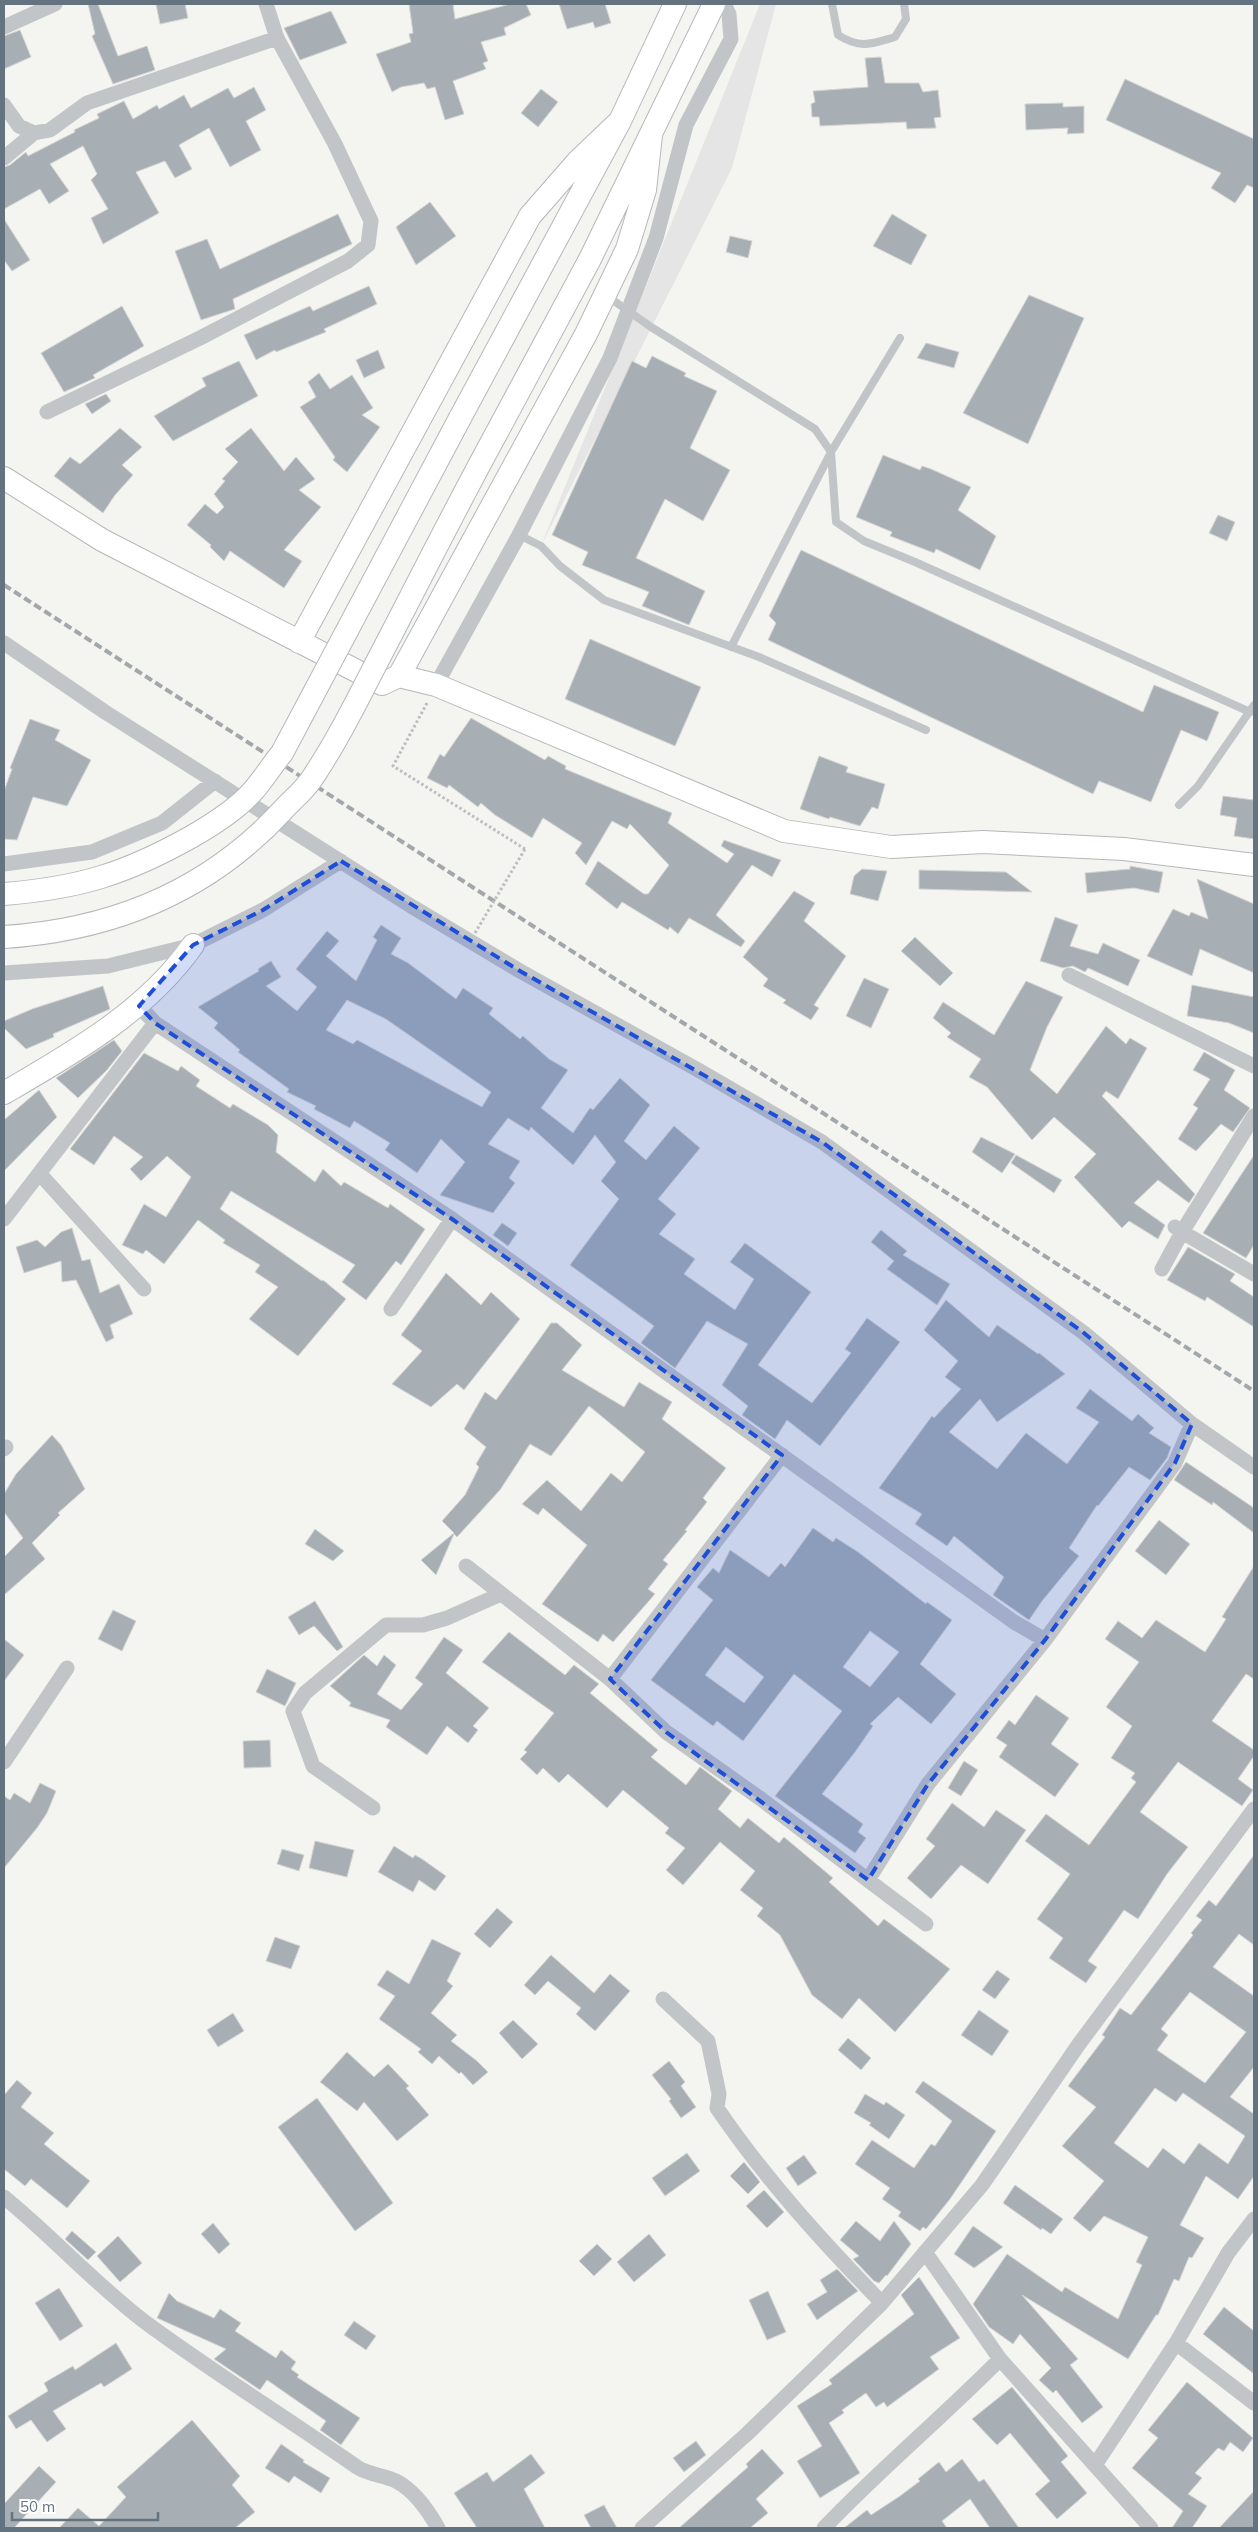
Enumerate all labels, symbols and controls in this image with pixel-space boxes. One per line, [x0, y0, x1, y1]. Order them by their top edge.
scale bar [12, 2490, 159, 2522]
text: 50 m [20, 2497, 55, 2516]

